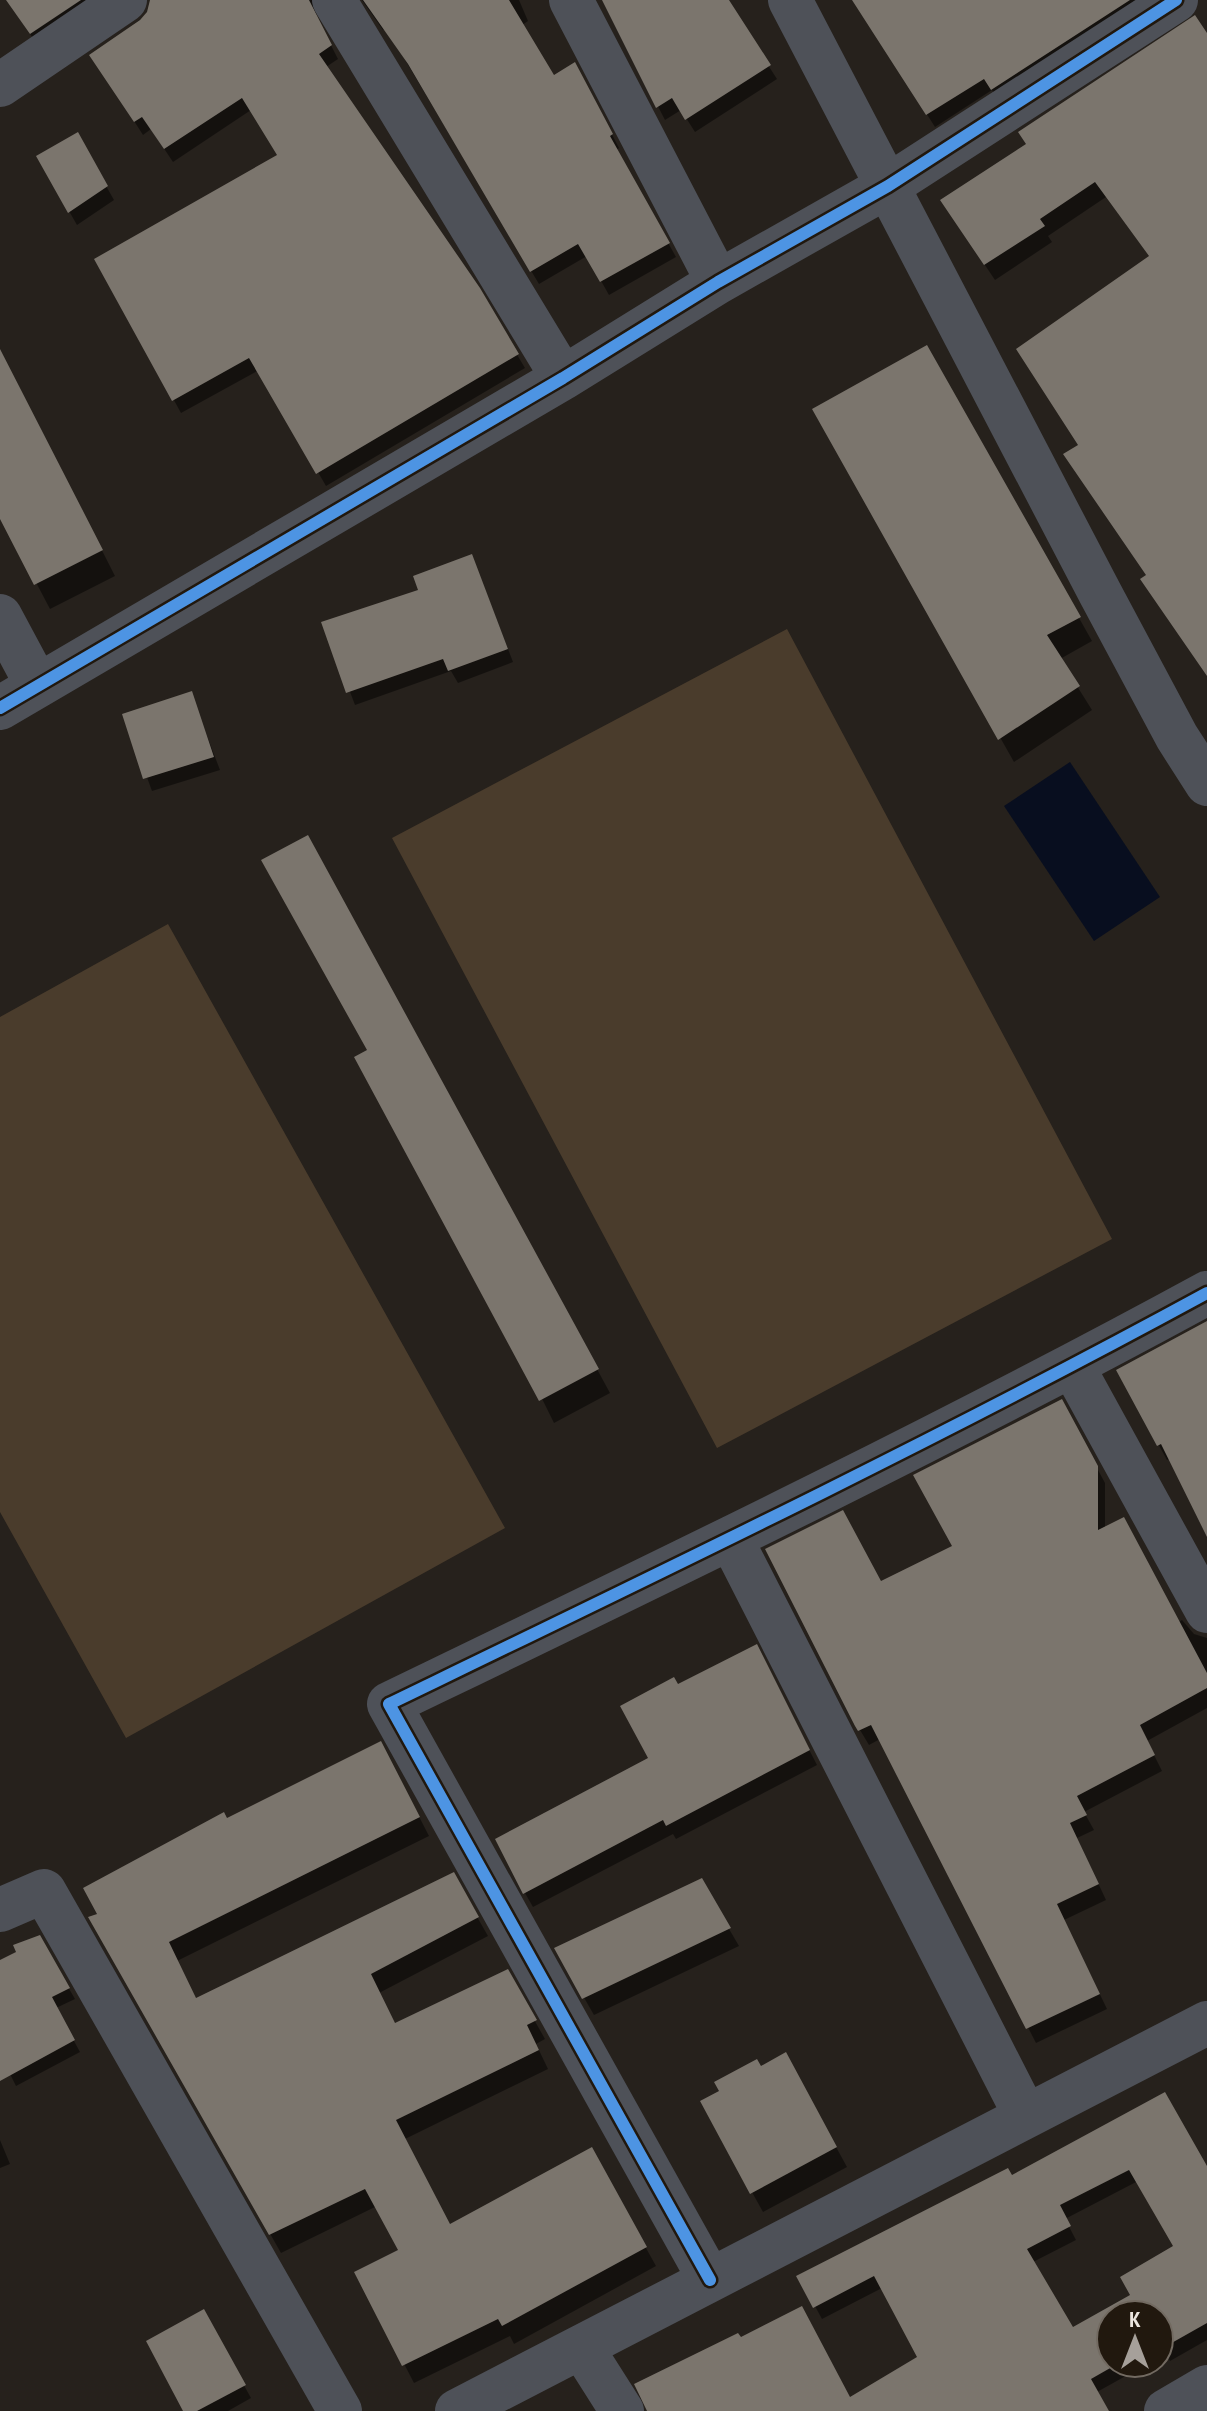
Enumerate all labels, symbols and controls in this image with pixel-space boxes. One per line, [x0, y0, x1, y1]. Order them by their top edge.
north arrow [1095, 2299, 1175, 2379]
text: K [1129, 2305, 1141, 2333]

